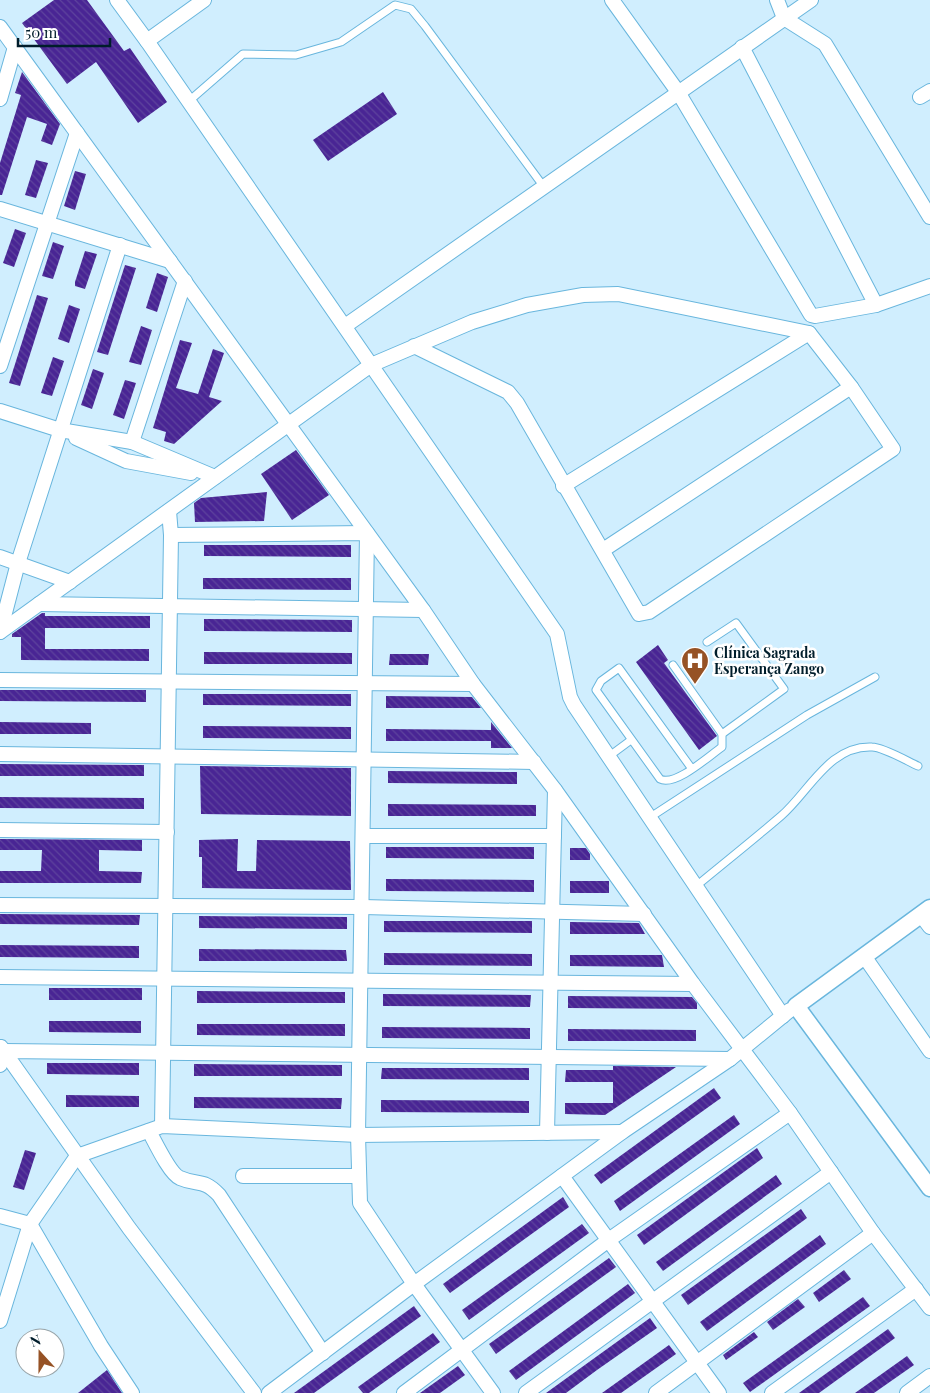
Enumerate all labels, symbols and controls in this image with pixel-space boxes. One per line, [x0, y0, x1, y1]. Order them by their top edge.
scale bar [18, 15, 110, 47]
text: 50 m [25, 22, 58, 42]
place label: Clínica Sagrada Esperança Zango [714, 643, 824, 678]
hospital icon: Clínica Sagrada Esperança Zango [680, 646, 710, 685]
north arrow [15, 1328, 65, 1378]
text: N [27, 1330, 43, 1351]

